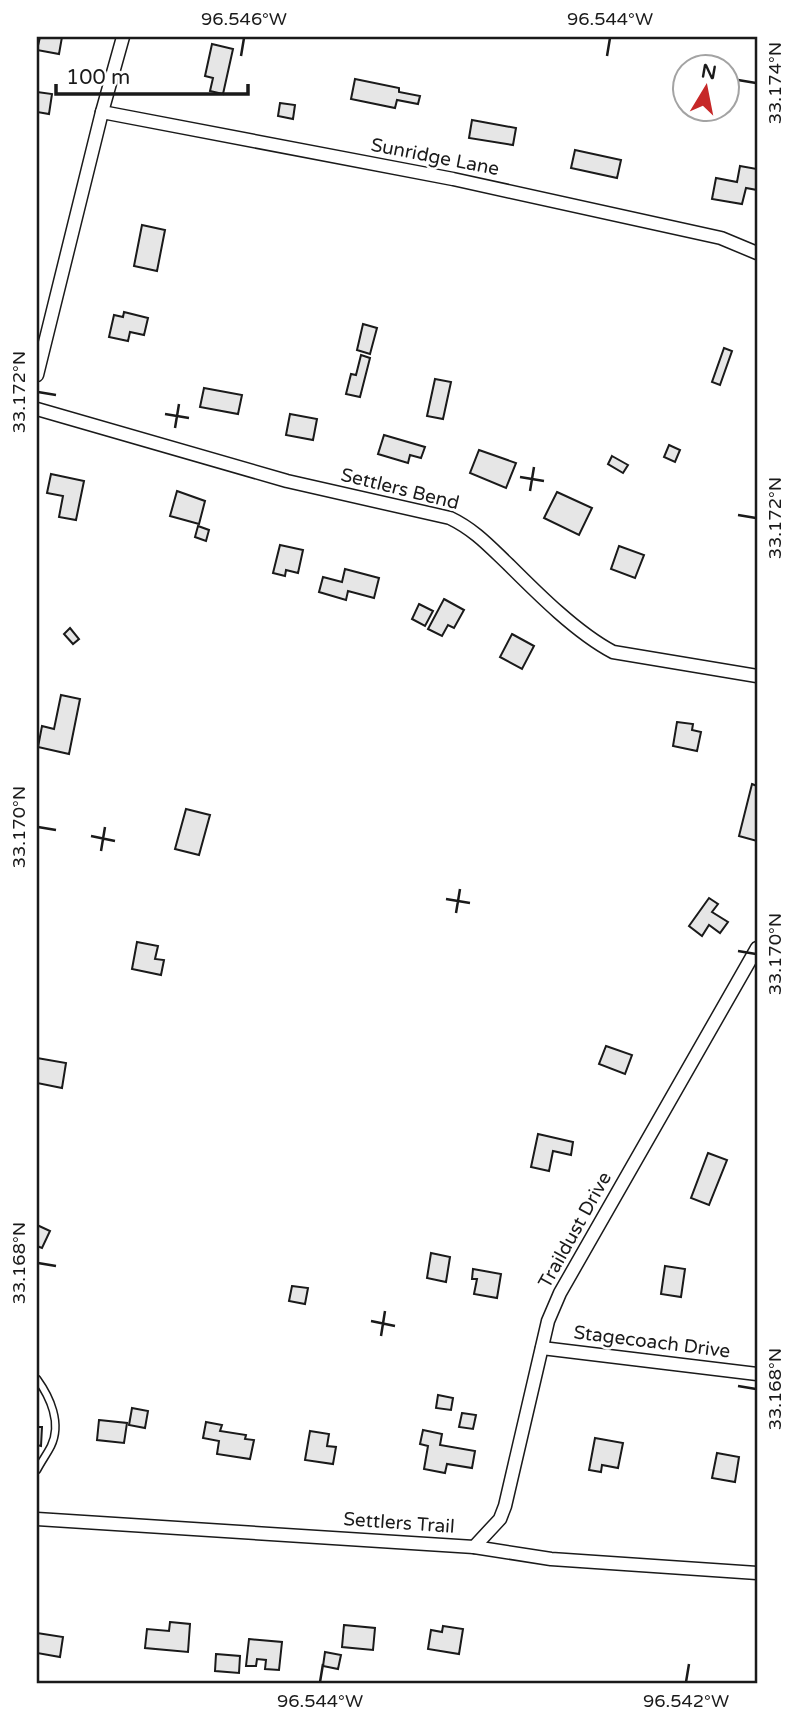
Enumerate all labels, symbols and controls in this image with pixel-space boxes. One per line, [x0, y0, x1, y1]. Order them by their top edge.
text: 96.546°W [201, 8, 287, 30]
text: 96.544°W [567, 8, 653, 30]
text: 33.174°N [764, 42, 786, 124]
scale bar [56, 52, 248, 96]
north arrow [672, 52, 742, 122]
text: N [699, 60, 718, 84]
text: 100 m [66, 65, 130, 90]
street label: Sunridge Lane [369, 134, 501, 180]
text: 33.172°N [8, 351, 30, 433]
street label: Settlers Bend [339, 464, 461, 514]
text: 33.172°N [764, 477, 786, 559]
text: 33.170°N [8, 786, 30, 868]
text: 33.170°N [764, 913, 786, 995]
street label: Traildust Drive [534, 1168, 616, 1292]
text: 33.168°N [8, 1222, 30, 1304]
street label: Stagecoach Drive [572, 1321, 732, 1363]
text: 33.168°N [764, 1348, 786, 1430]
street label: Settlers Trail [343, 1508, 455, 1538]
text: 96.544°W [277, 1690, 363, 1712]
text: 96.542°W [643, 1690, 729, 1712]

